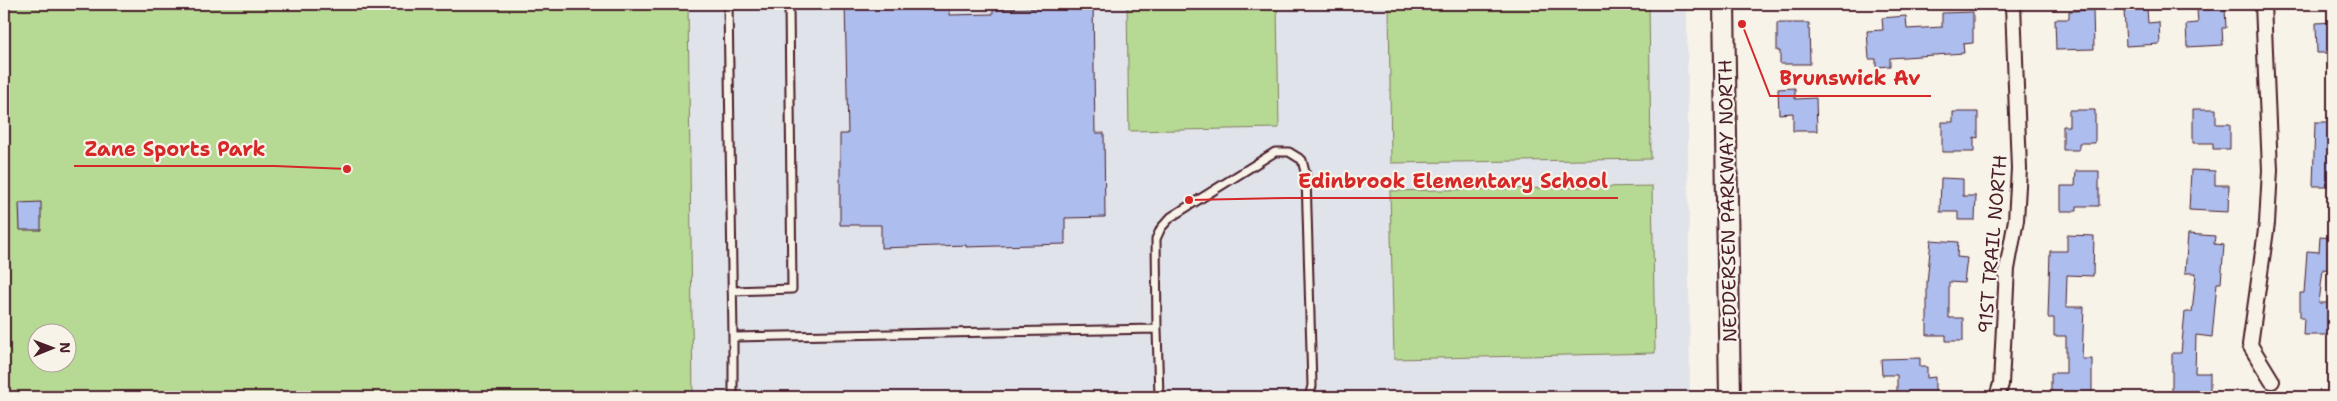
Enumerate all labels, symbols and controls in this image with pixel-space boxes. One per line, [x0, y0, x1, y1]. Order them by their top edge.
street label: NEDDERSEN PARKWAY NORTH [1713, 59, 1742, 343]
callout: Brunswick Av [1770, 61, 1931, 96]
text: Brunswick Av [1780, 65, 1920, 91]
callout: Zane Sports Park [74, 131, 275, 166]
text: Zane Sports Park [84, 136, 266, 162]
street label: 91ST TRAIL NORTH [1972, 154, 2013, 334]
callout: Edinbrook Elementary School [1288, 163, 1618, 198]
text: Edinbrook Elementary School [1298, 168, 1608, 194]
north arrow [28, 324, 78, 374]
text: N [56, 342, 74, 353]

